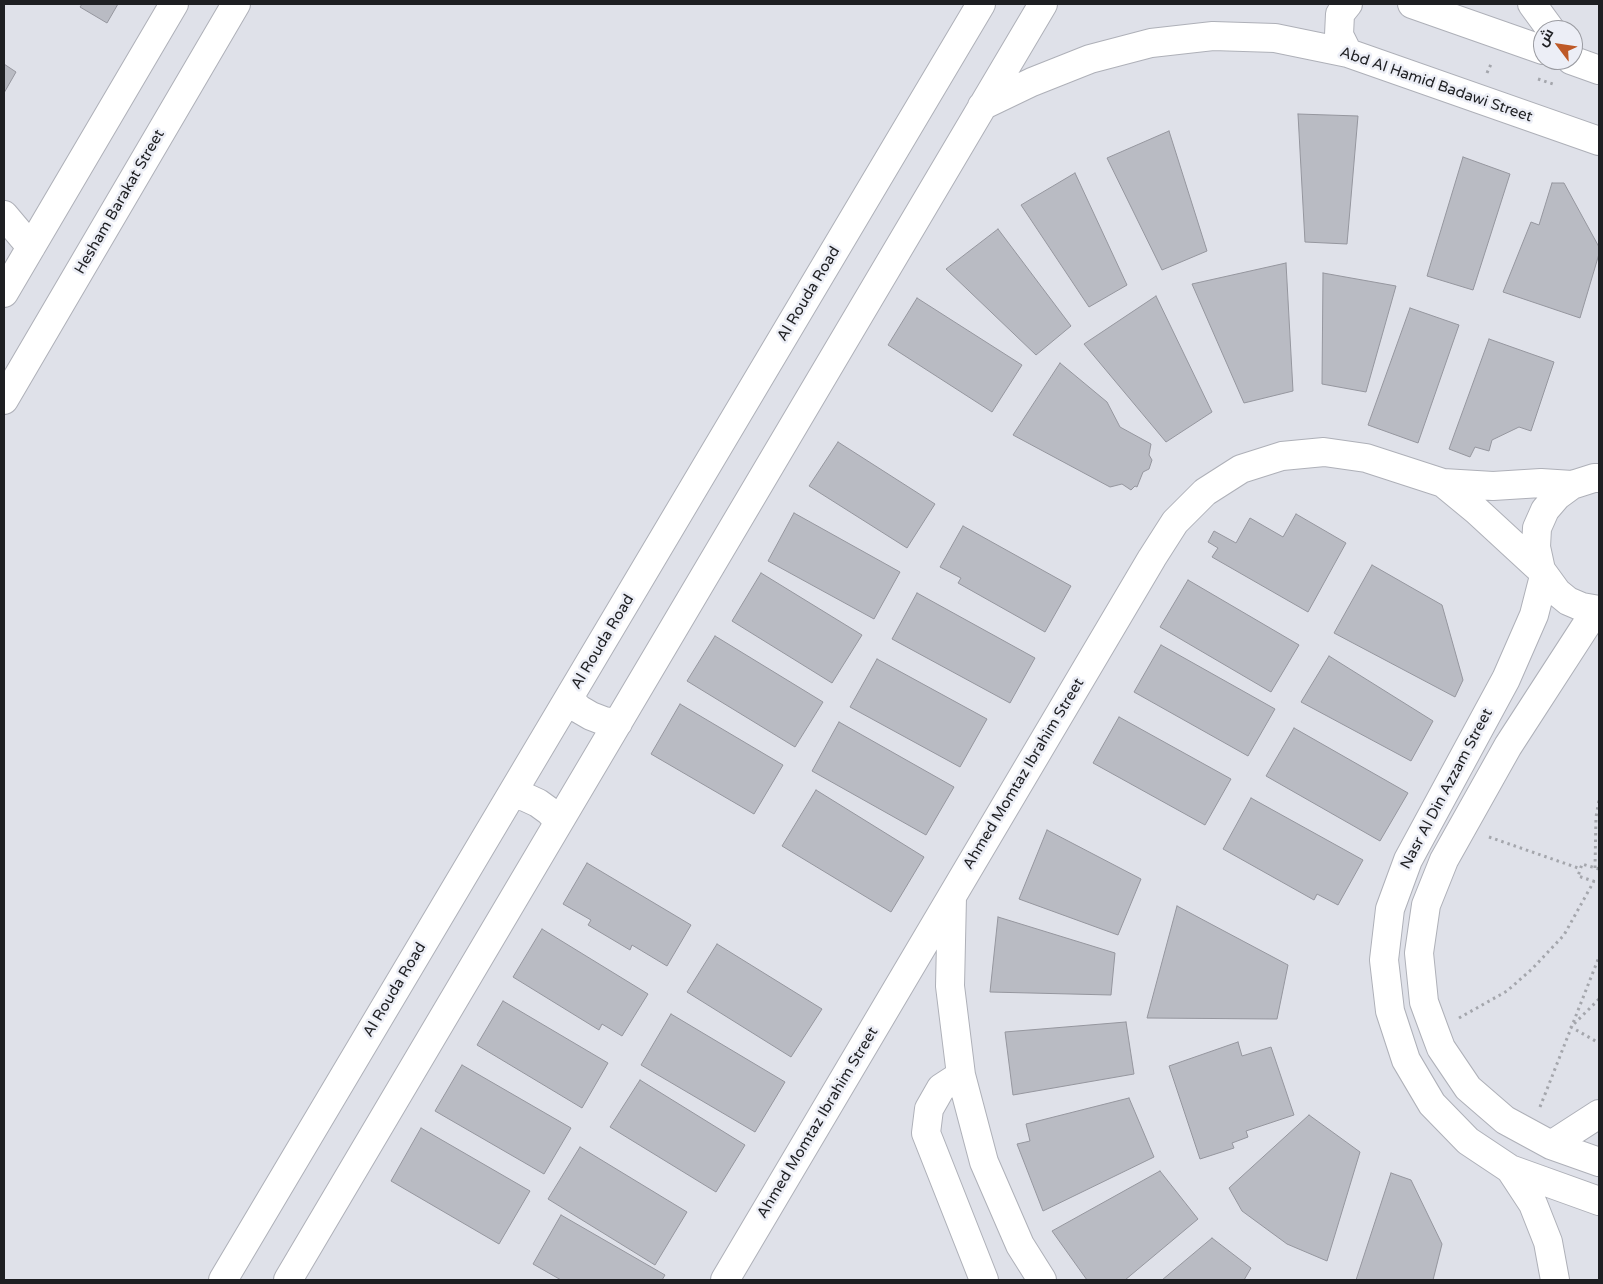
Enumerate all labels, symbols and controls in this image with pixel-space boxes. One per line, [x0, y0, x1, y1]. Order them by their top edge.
north arrow [1533, 20, 1583, 70]
text: ش [1534, 25, 1557, 50]
street label: Abd Al Hamid Badawi Street [1337, 44, 1535, 126]
street label: Hesham Barakat Street [71, 127, 169, 277]
street label: Al Rouda Road [774, 243, 844, 345]
street label: Al Rouda Road [568, 591, 638, 693]
street label: Ahmed Momtaz Ibrahim Street [960, 675, 1088, 873]
street label: Nasr Al Din Azzam Street [1397, 706, 1497, 872]
street label: Al Rouda Road [360, 939, 430, 1041]
street label: Ahmed Momtaz Ibrahim Street [754, 1024, 882, 1222]

